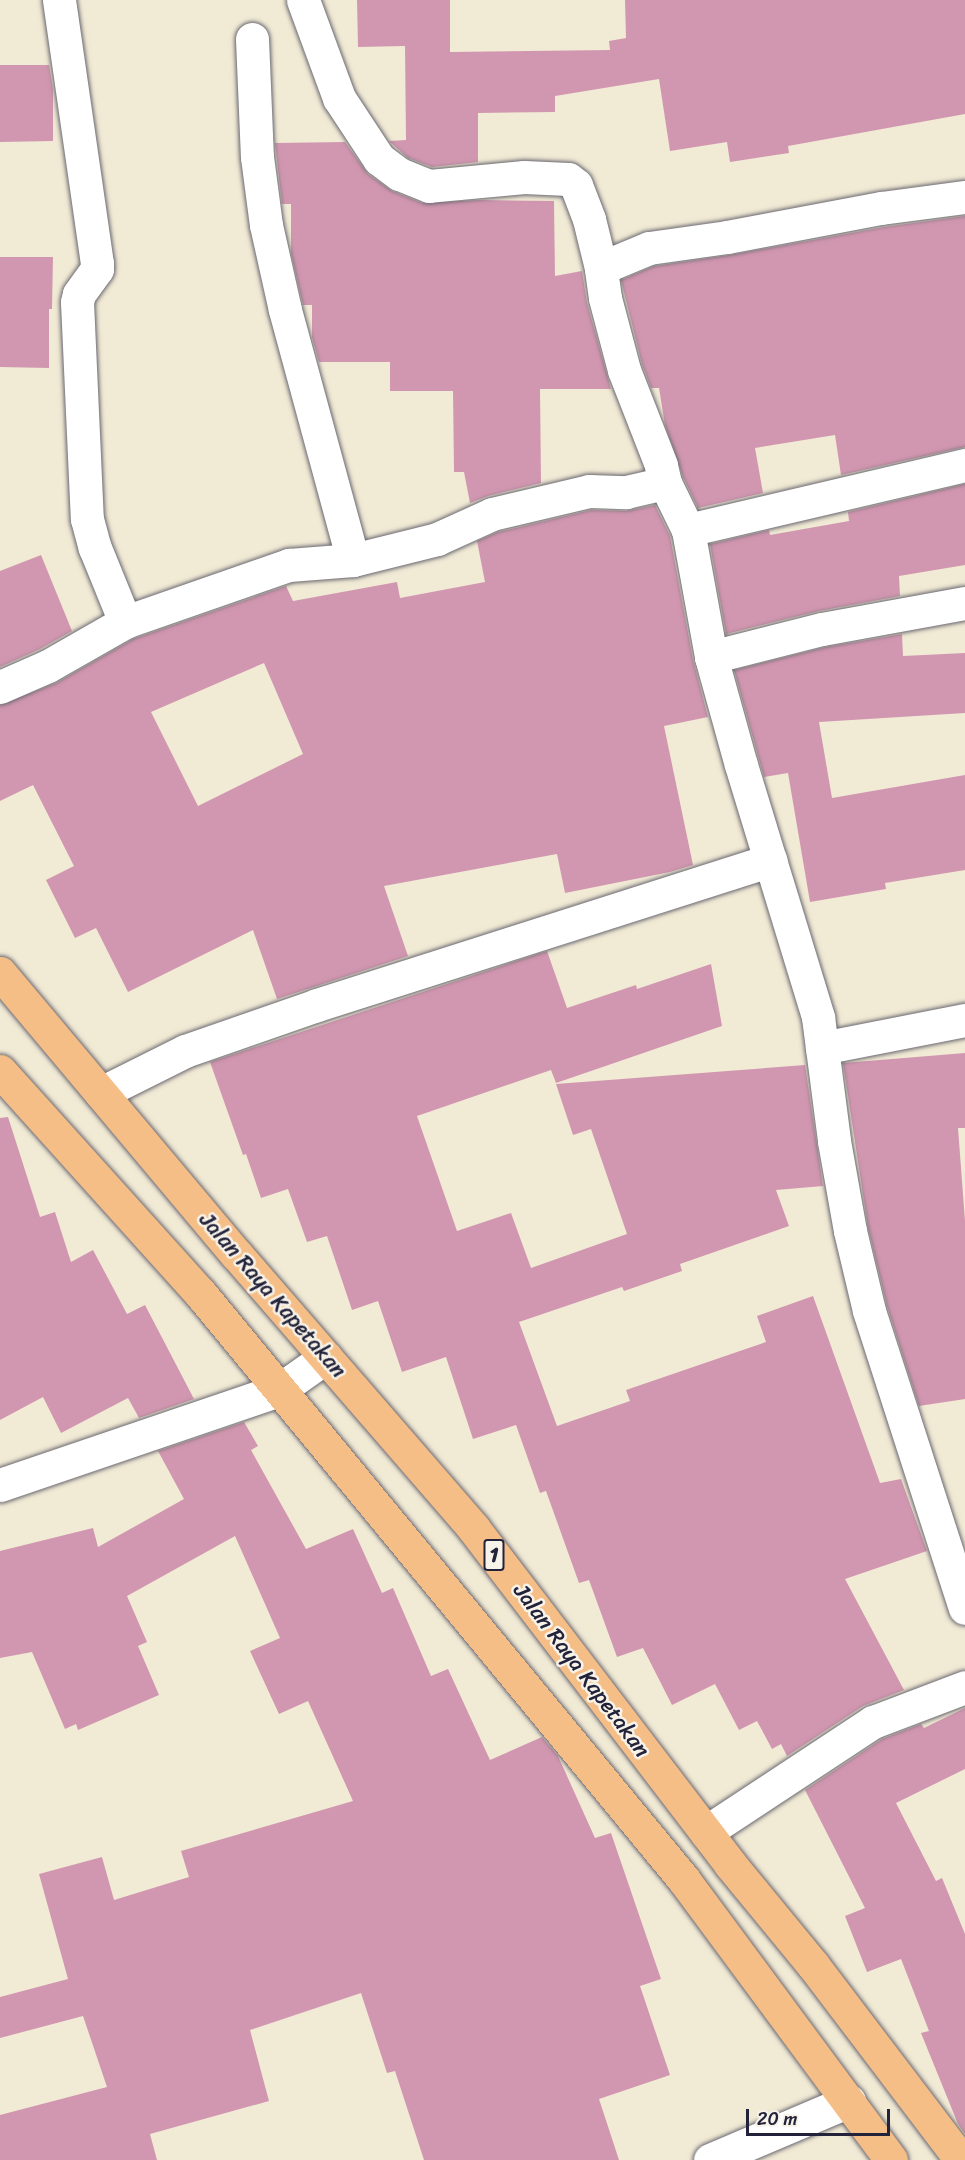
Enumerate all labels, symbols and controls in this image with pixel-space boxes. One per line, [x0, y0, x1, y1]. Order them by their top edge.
street label: Jalan Raya Kapetakan [194, 1207, 352, 1383]
road number: 1 [482, 1537, 506, 1573]
street label: Jalan Raya Kapetakan [508, 1578, 656, 1762]
scale bar [749, 2097, 893, 2135]
text: 20 m [757, 2103, 797, 2135]

